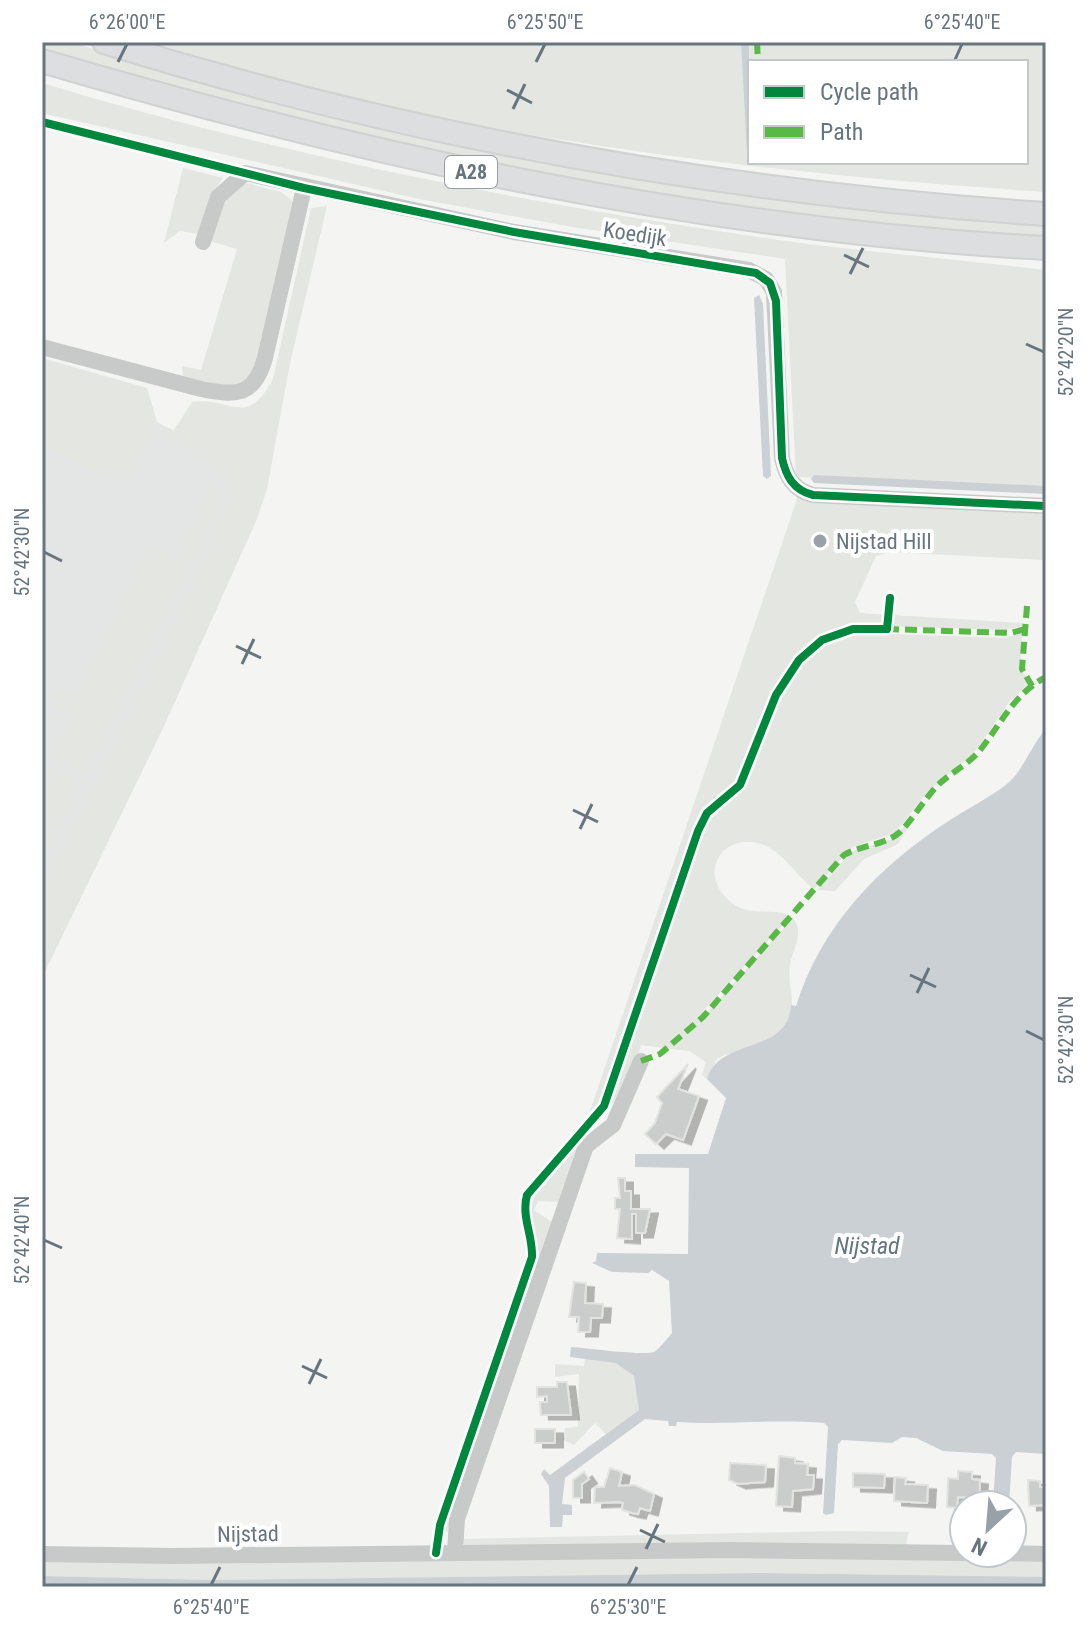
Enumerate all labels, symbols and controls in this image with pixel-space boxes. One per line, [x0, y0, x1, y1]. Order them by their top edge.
text: 6°26'00"E [89, 10, 165, 34]
text: 6°25'50"E [507, 10, 583, 34]
text: 6°25'40"E [924, 10, 1000, 34]
legend [748, 60, 1028, 164]
text: Cycle path [820, 78, 919, 106]
text: Path [820, 118, 863, 146]
road number: A28 [445, 156, 497, 188]
street label: Koedijk [602, 217, 669, 251]
text: 52°42'20"N [1054, 307, 1078, 397]
text: 52°42'30"N [10, 507, 34, 597]
place label: Nijstad Hill [836, 529, 931, 554]
marker: Nijstad Hill [811, 532, 829, 550]
text: 52°42'30"N [1054, 995, 1078, 1085]
text: 52°42'40"N [10, 1195, 34, 1285]
water label: Nijstad [834, 1232, 900, 1260]
north arrow [948, 1489, 1028, 1569]
street label: Nijstad [217, 1521, 279, 1547]
text: N [968, 1532, 991, 1561]
text: 6°25'40"E [173, 1595, 249, 1619]
text: 6°25'30"E [590, 1595, 666, 1619]

